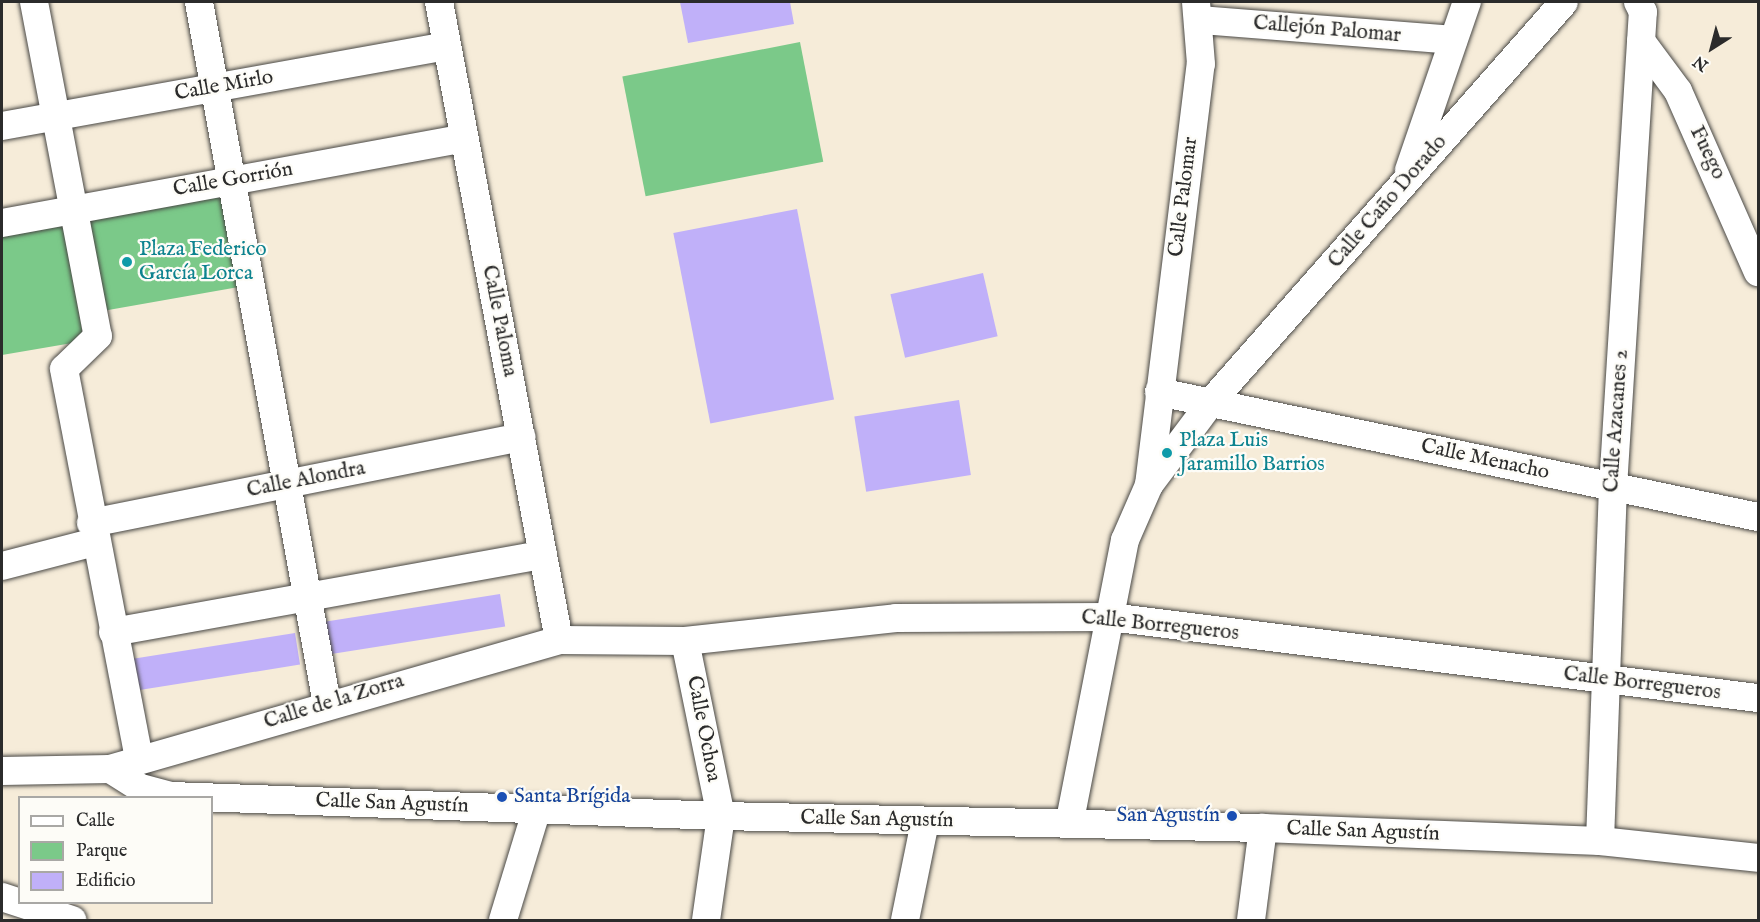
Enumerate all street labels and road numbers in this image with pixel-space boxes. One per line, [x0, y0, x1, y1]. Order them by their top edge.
street label: Callejón Palomar [1252, 11, 1402, 49]
street label: Calle Mirlo [173, 65, 275, 107]
street label: Fuego [1683, 122, 1731, 184]
street label: Calle Caño Dorado [1323, 130, 1453, 274]
street label: Calle Palomar [1164, 136, 1204, 258]
street label: Calle Gorrión [171, 157, 295, 203]
street label: Calle Paloma [476, 263, 522, 379]
street label: Calle Azacanes 2 [1599, 349, 1635, 493]
street label: Calle Menacho [1419, 434, 1551, 486]
street label: Calle Alondra [245, 456, 367, 504]
street label: Calle Borregueros [1080, 605, 1240, 647]
street label: Calle Borregueros [1562, 662, 1722, 706]
street label: Calle de la Zorra [261, 669, 407, 735]
street label: Calle Ochoa [680, 674, 726, 784]
street label: Calle San Agustín [315, 789, 469, 819]
street label: Calle San Agustín [800, 806, 954, 834]
street label: Calle San Agustín [1286, 817, 1440, 847]

